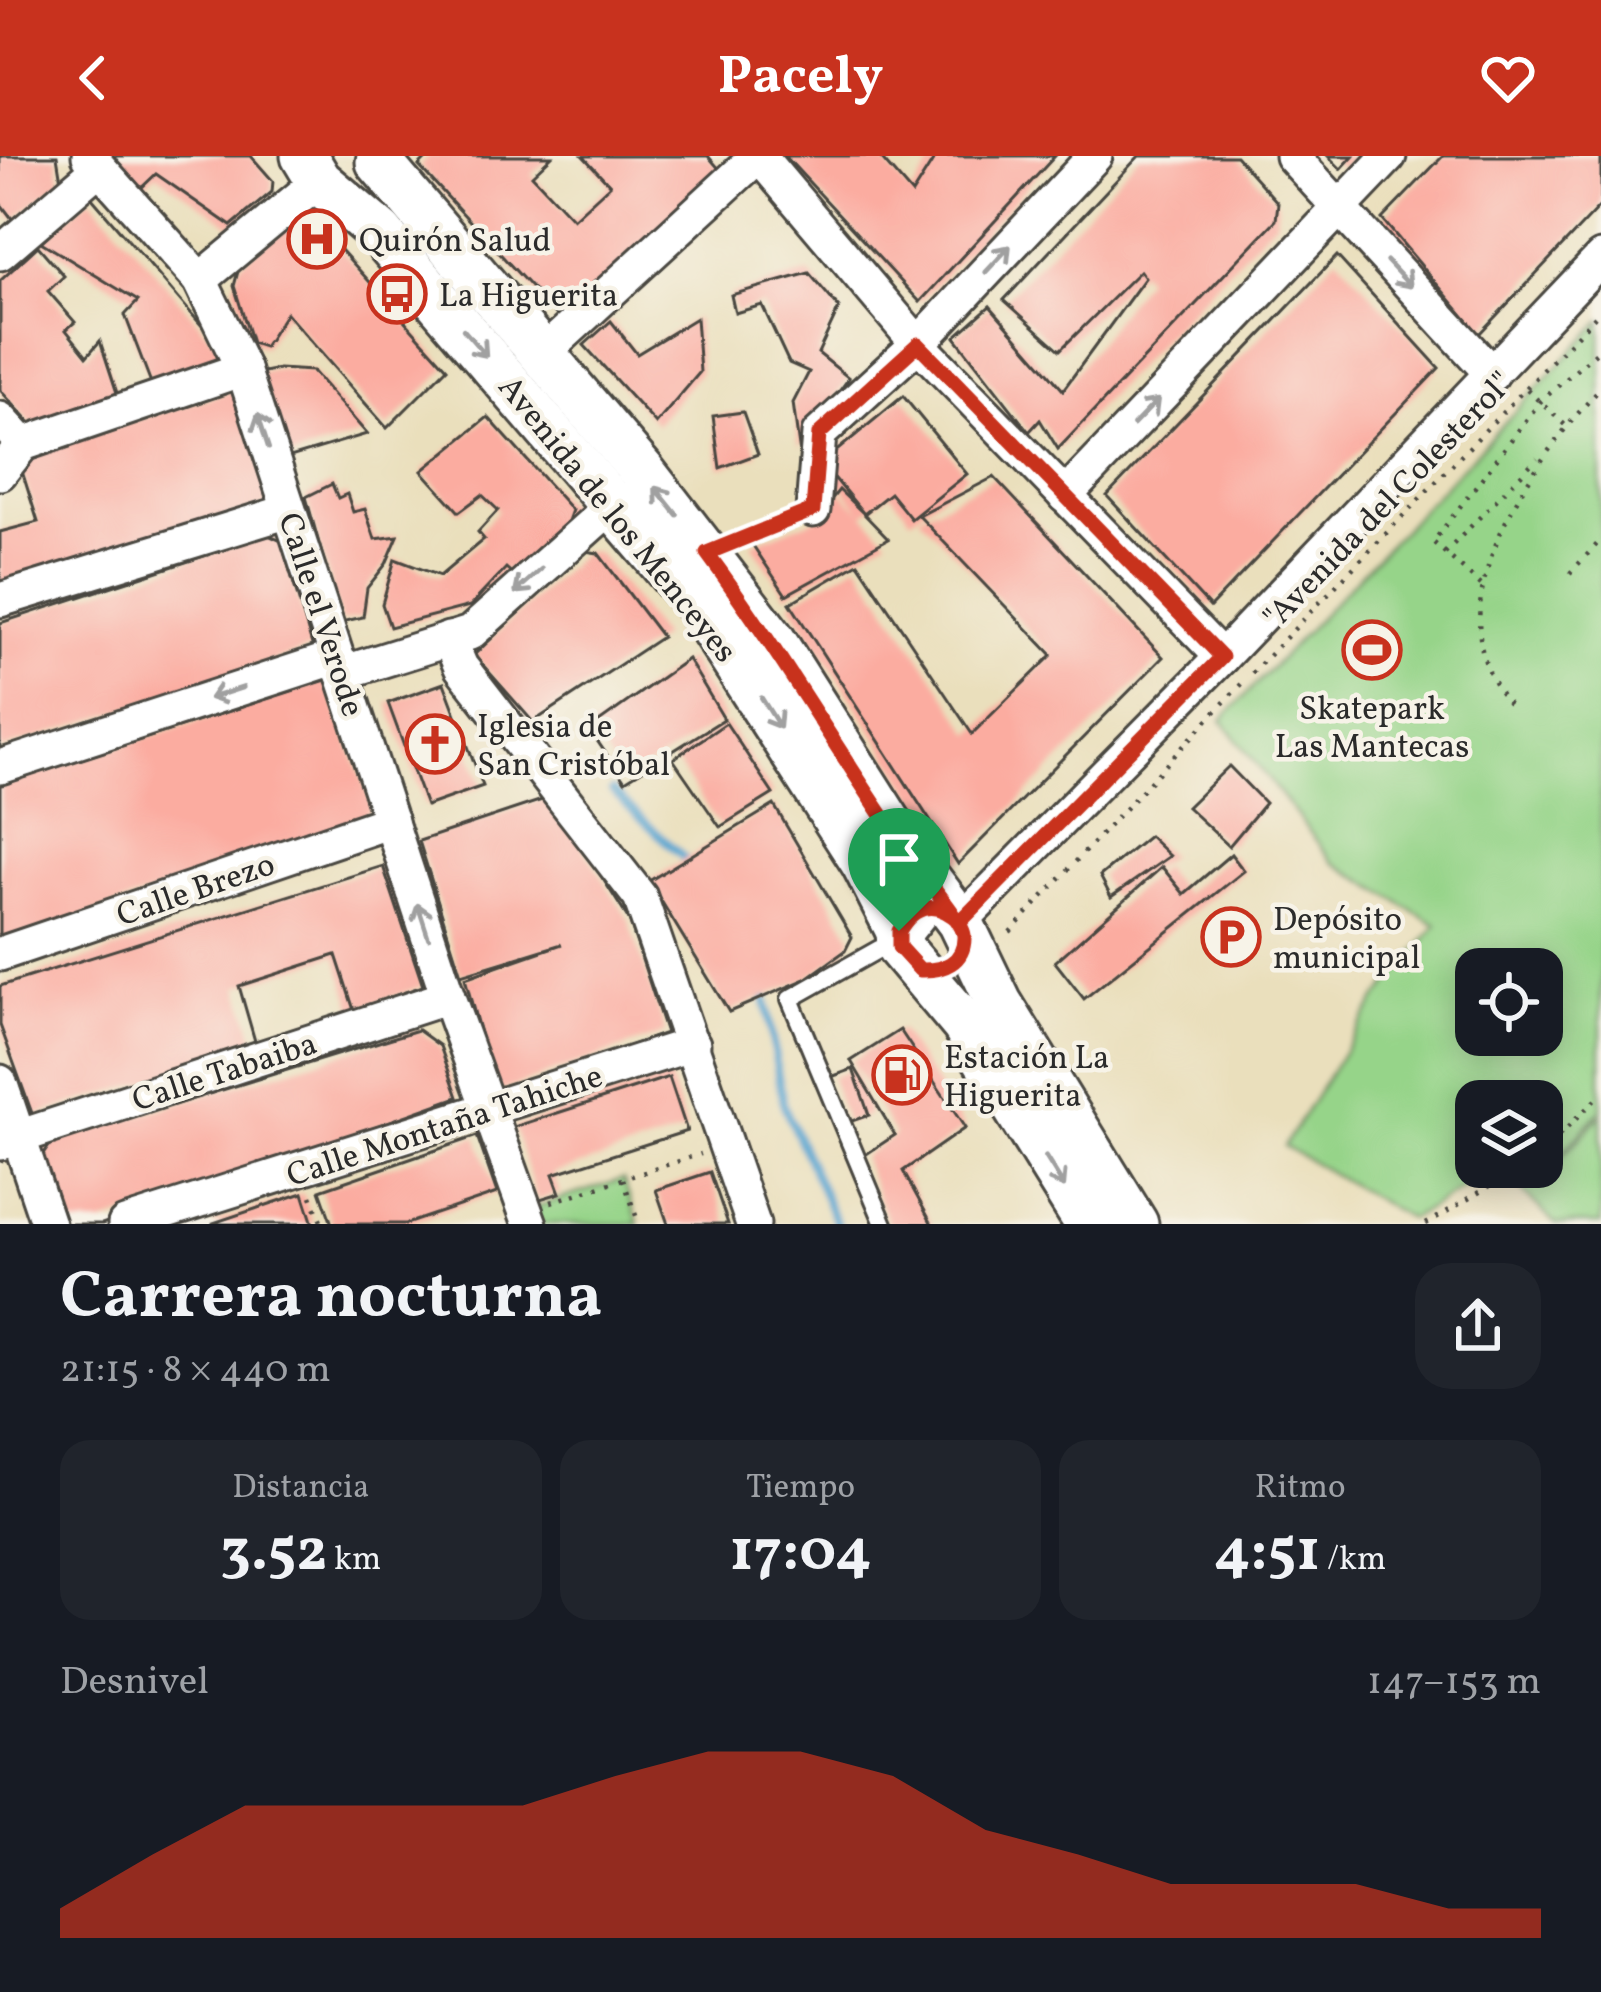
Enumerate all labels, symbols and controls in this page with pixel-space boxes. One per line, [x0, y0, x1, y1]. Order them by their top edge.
text: Pacely [718, 41, 883, 116]
icon: back [60, 45, 126, 111]
icon: heart [1475, 45, 1541, 111]
hospital icon: Quirón Salud [286, 208, 348, 270]
place label: Quirón Salud [359, 220, 551, 266]
one-way arrow [984, 245, 1012, 274]
one-way arrow [1385, 258, 1413, 288]
bus stop icon: La Higuerita [366, 263, 428, 325]
place label: La Higuerita [439, 275, 618, 321]
one-way arrow [461, 327, 489, 358]
street label: "Avenida del Colesterol" [1255, 363, 1525, 641]
street label: Avenida de los Menceyes [486, 367, 746, 674]
one-way arrow [1131, 398, 1159, 427]
one-way arrow [251, 413, 273, 451]
one-way arrow [653, 486, 680, 518]
street label: Calle el Verode [265, 507, 374, 723]
one-way arrow [513, 567, 544, 594]
sports icon: Skatepark Las Mantecas [1341, 619, 1403, 681]
one-way arrow [208, 684, 246, 706]
place label: Skatepark Las Mantecas [1275, 688, 1469, 772]
one-way arrow [759, 695, 783, 729]
place label: Iglesia de San Cristóbal [477, 706, 670, 790]
church icon: Iglesia de San Cristóbal [404, 713, 466, 775]
pin [848, 808, 950, 931]
icon: arrive [866, 826, 932, 892]
street label: Calle Brezo [111, 843, 281, 940]
place label: Depósito municipal [1273, 899, 1420, 983]
one-way arrow [411, 903, 433, 941]
parking icon: Depósito municipal [1200, 906, 1262, 968]
map controls [1455, 948, 1563, 1188]
button: locate [1455, 948, 1563, 1056]
street label: Calle Tabaiba [127, 1022, 323, 1125]
place label: Estación La Higuerita [944, 1037, 1109, 1121]
fuel station icon: Estación La Higuerita [871, 1044, 933, 1106]
street label: Calle Montaña Tahiche [281, 1055, 609, 1201]
button: layers [1455, 1080, 1563, 1188]
one-way arrow [1043, 1154, 1067, 1188]
text: Carrera nocturna [60, 1253, 602, 1345]
button: share [1415, 1263, 1541, 1389]
text: 21:15 · 8 × 440 m [60, 1344, 331, 1398]
text: Distancia [232, 1466, 369, 1512]
text: Tiempo [746, 1466, 855, 1512]
text: Ritmo [1255, 1466, 1346, 1512]
text: 3.52 [220, 1512, 328, 1595]
text: 17:04 [729, 1512, 872, 1595]
text: 4:51 [1214, 1512, 1320, 1595]
text: km [328, 1538, 381, 1584]
text: /km [1320, 1538, 1386, 1584]
text: Desnivel [60, 1656, 209, 1710]
text: 147–153 m [1367, 1656, 1541, 1710]

